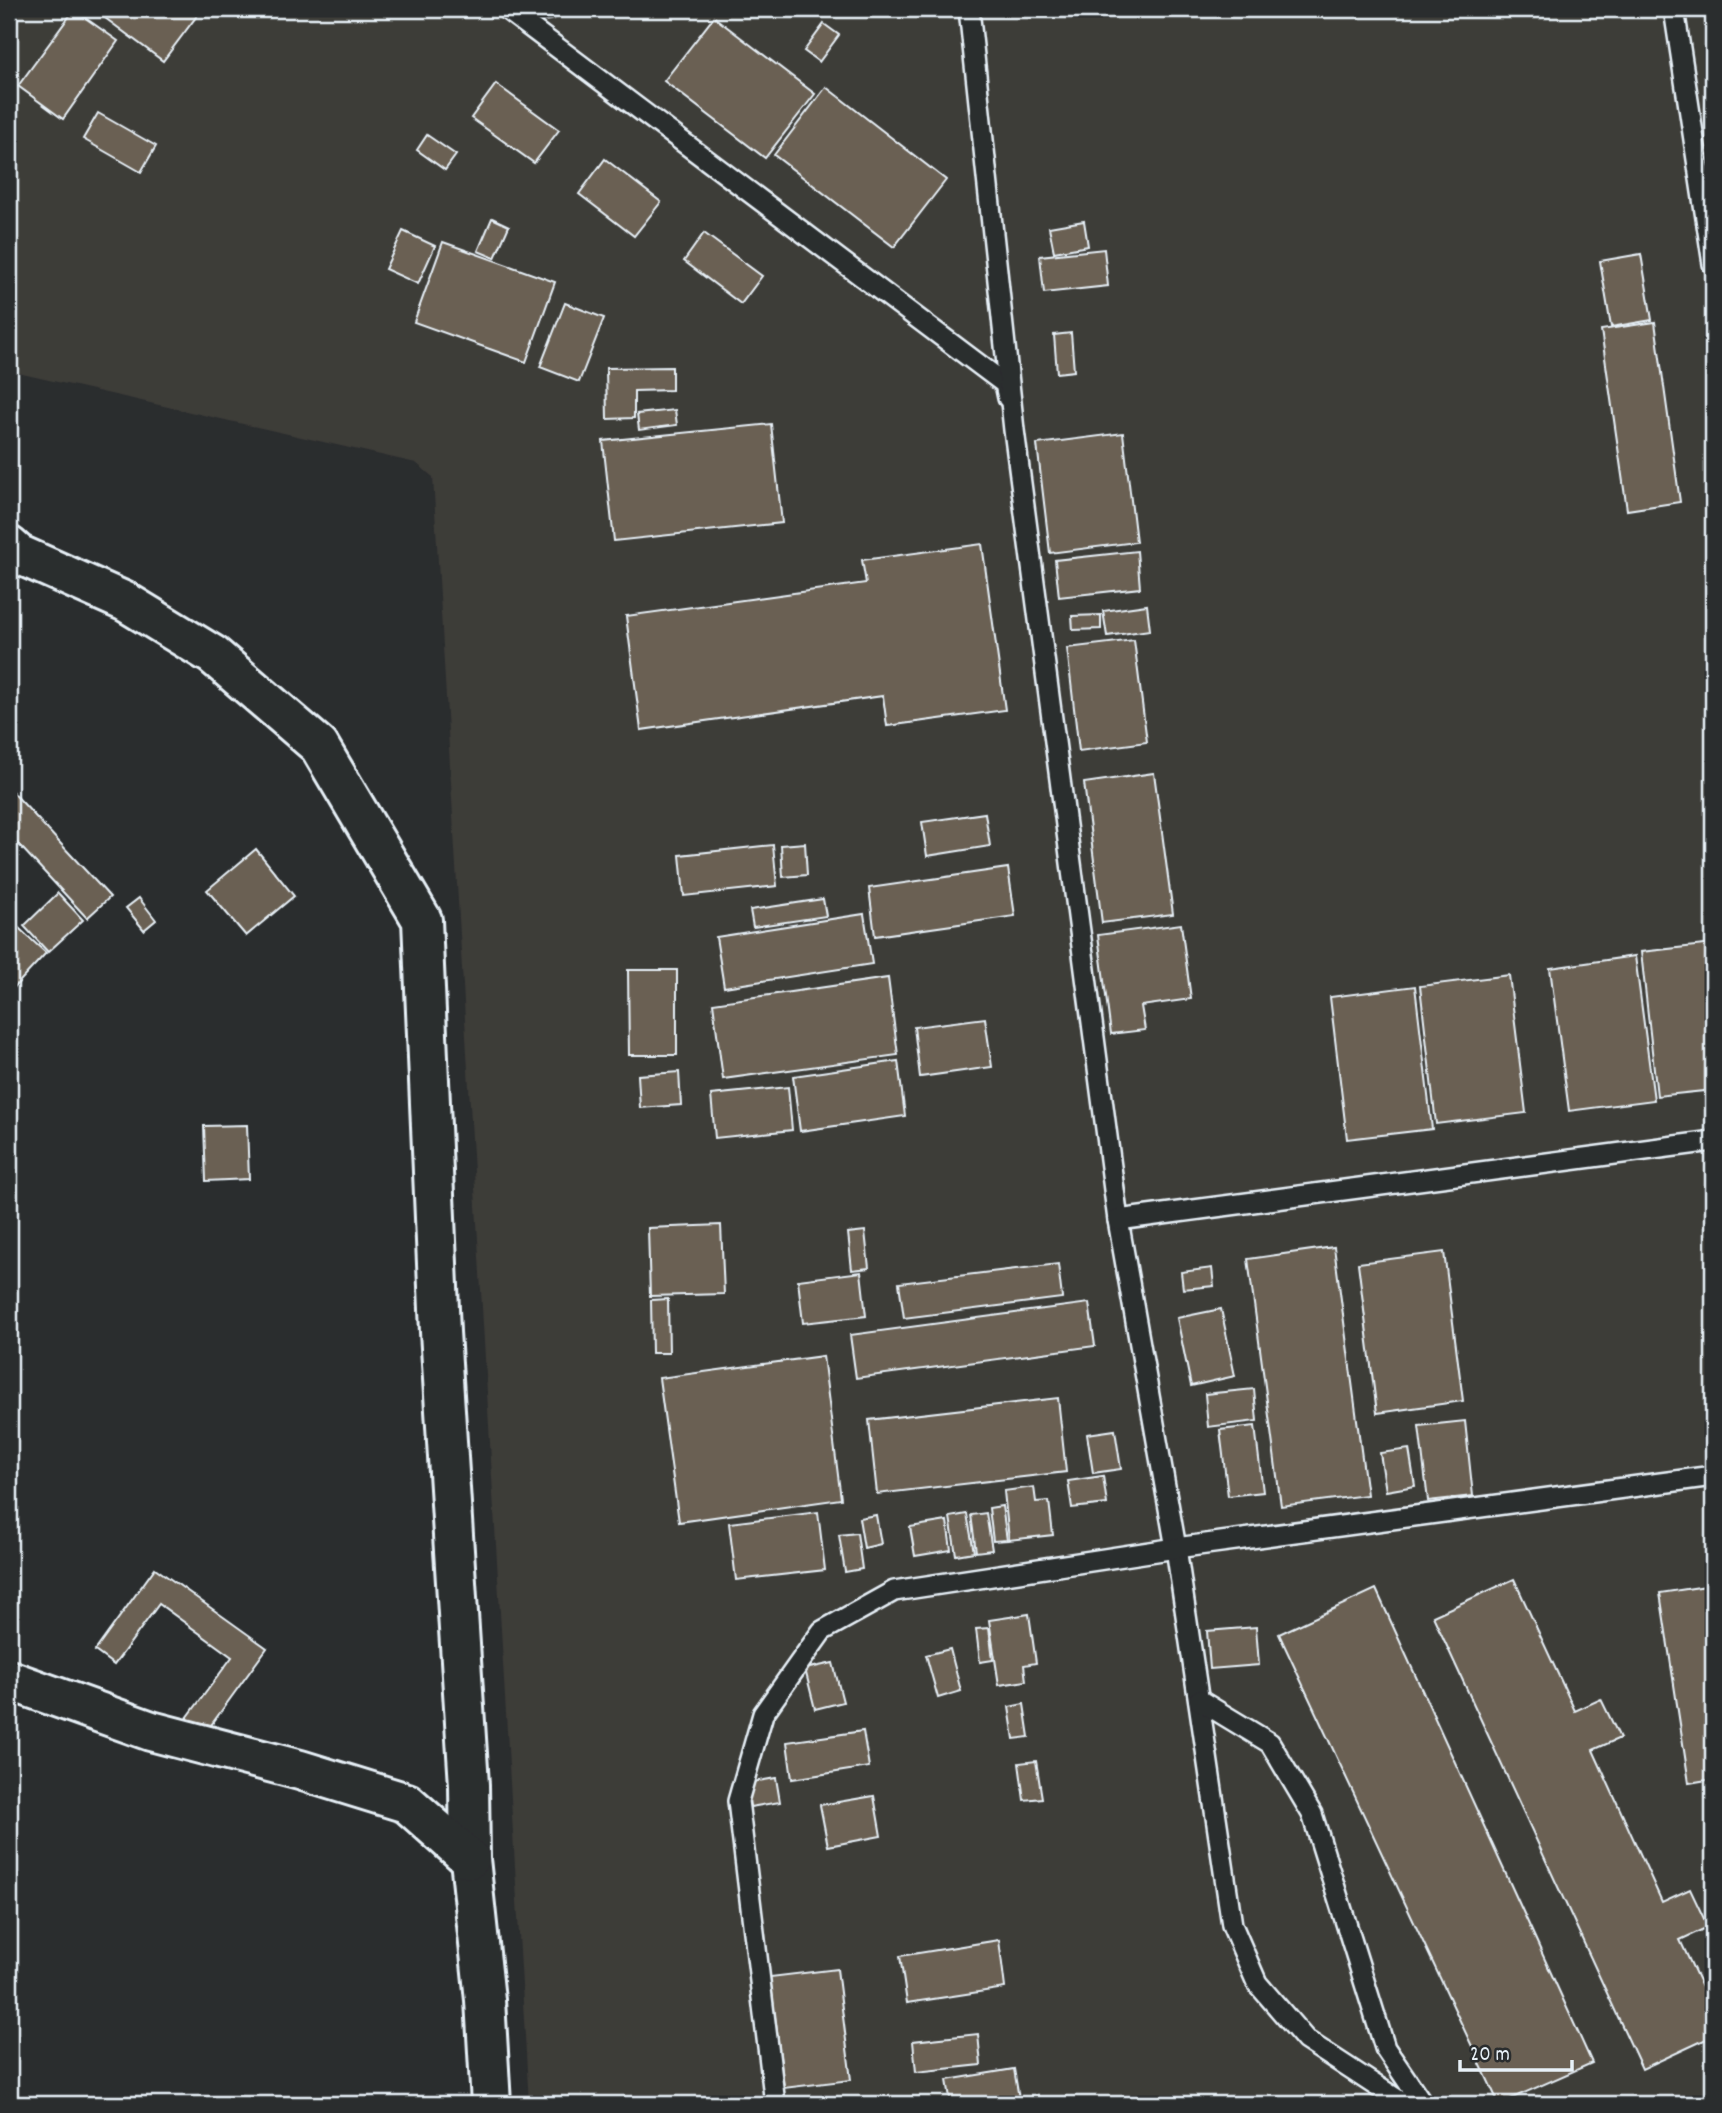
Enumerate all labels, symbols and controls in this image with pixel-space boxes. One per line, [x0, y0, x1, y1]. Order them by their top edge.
scale bar [1460, 2029, 1572, 2073]
text: 20 m [1470, 2041, 1510, 2071]

